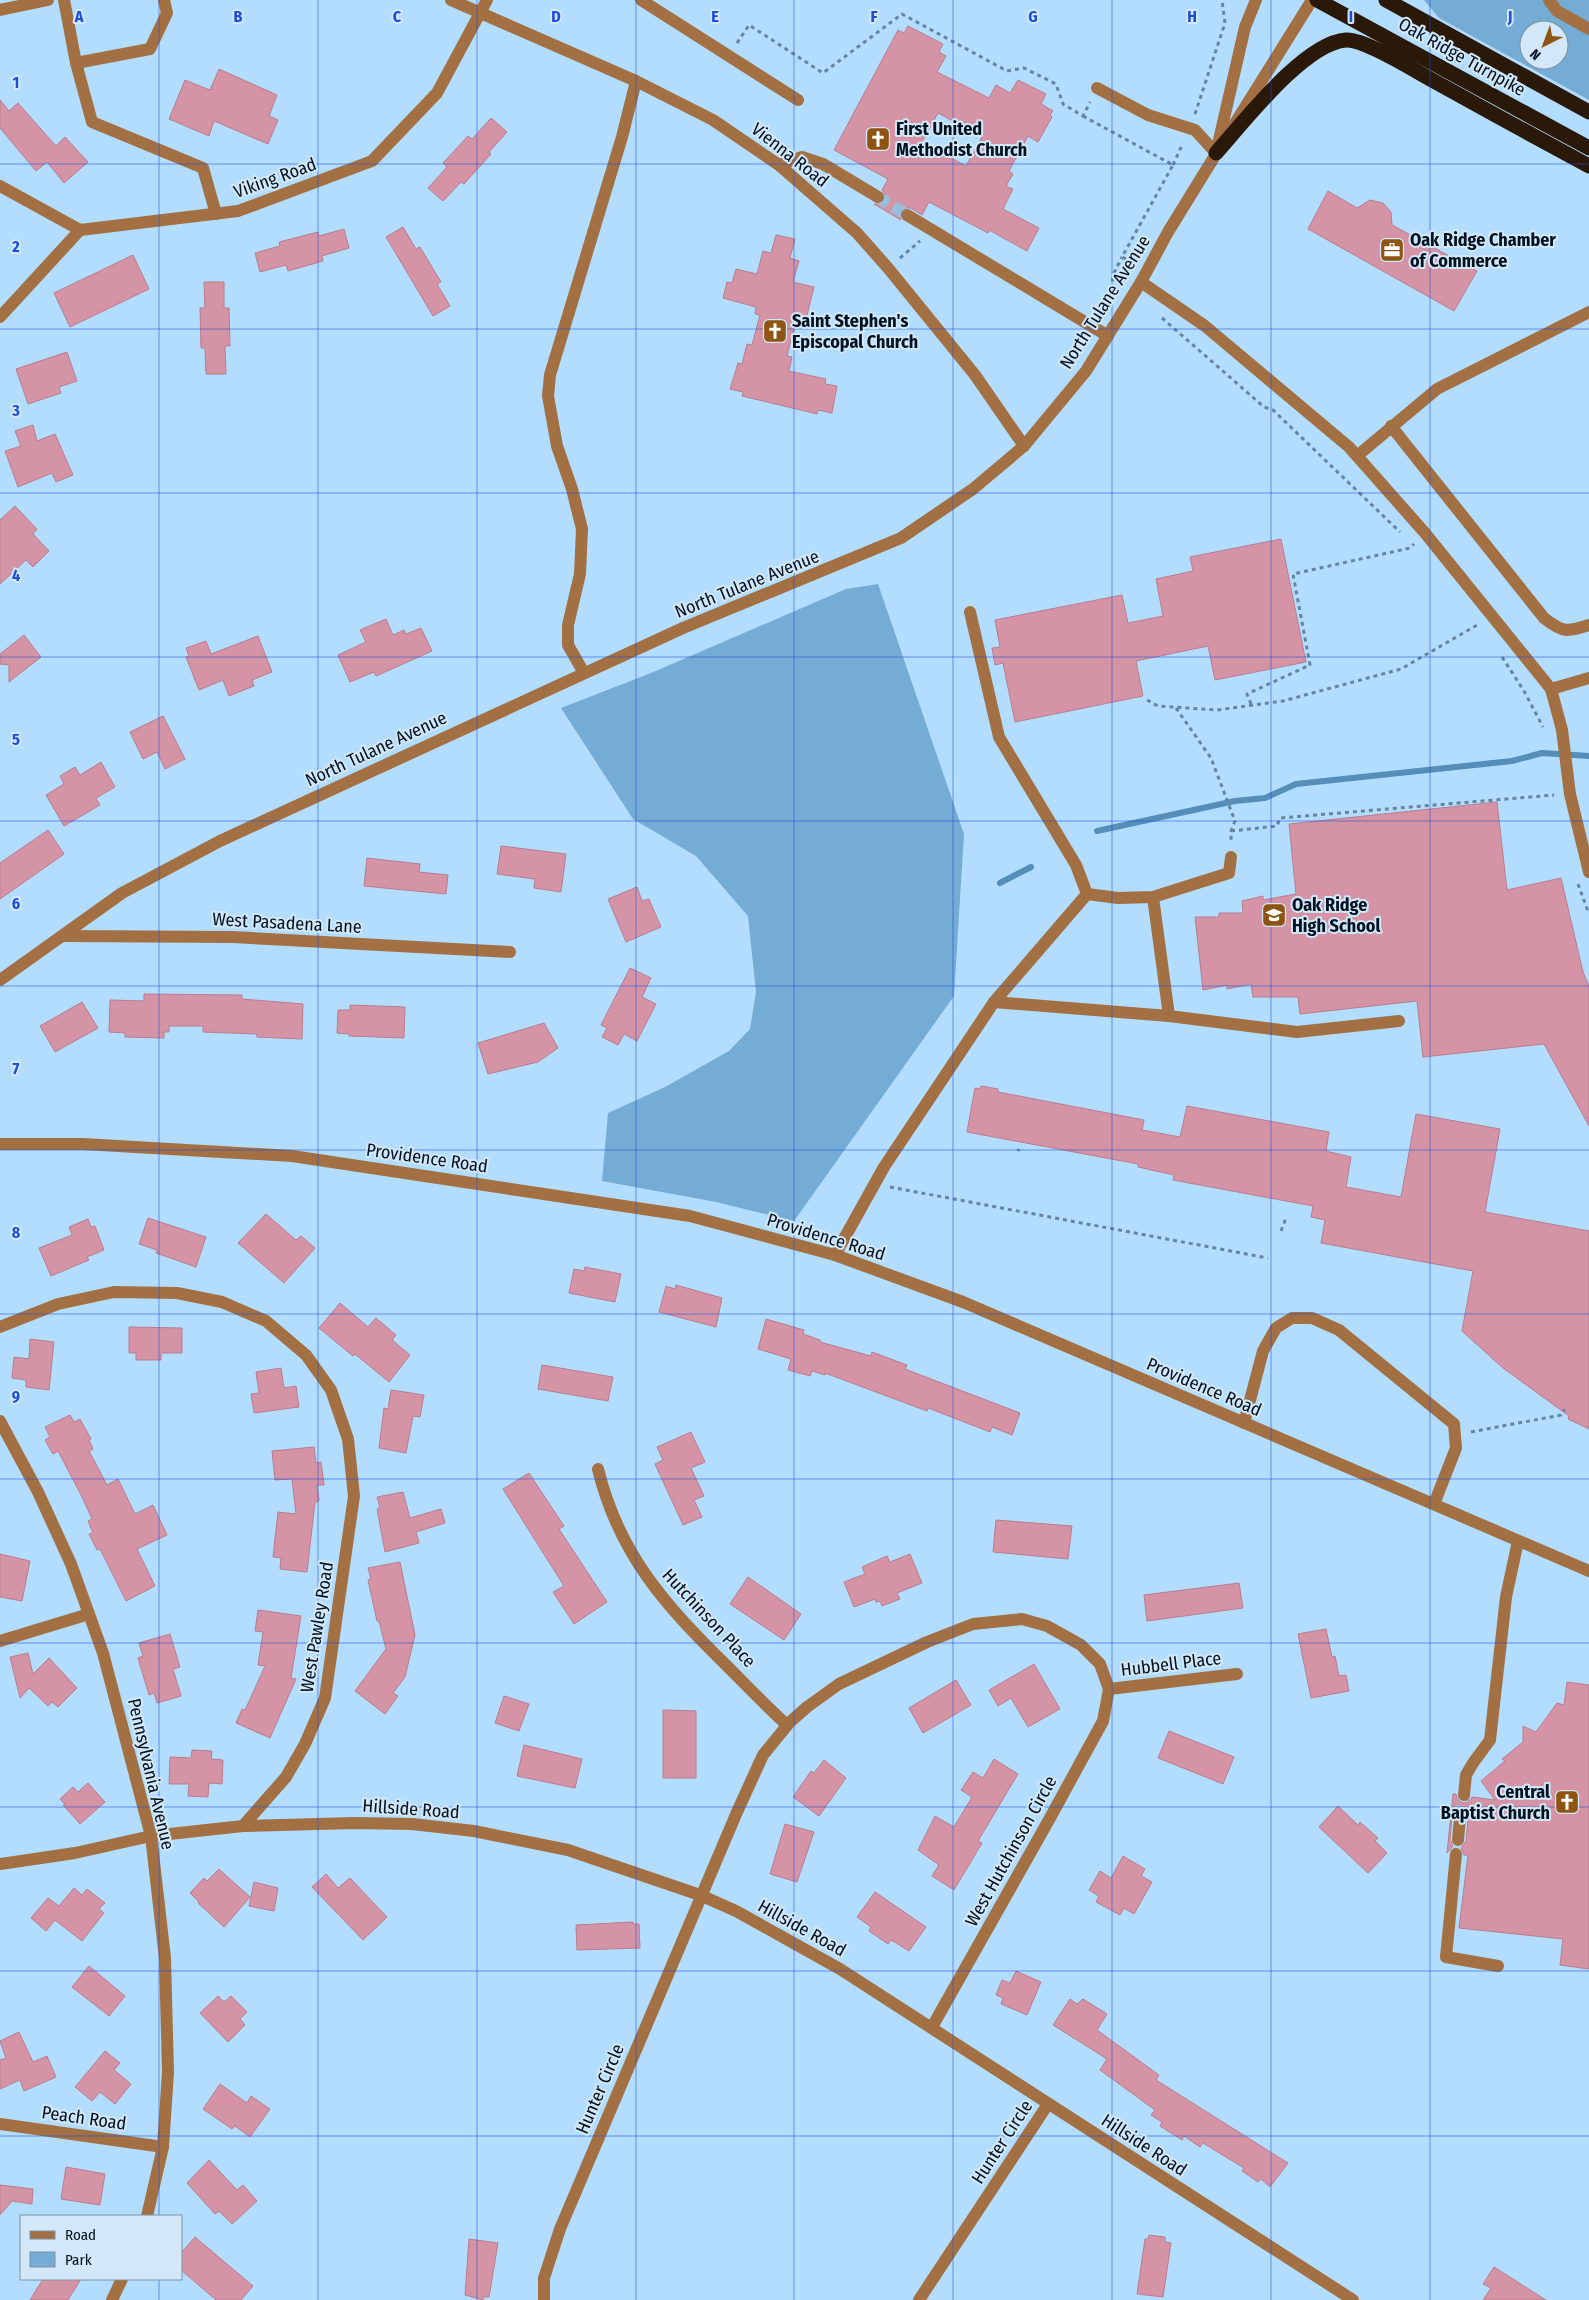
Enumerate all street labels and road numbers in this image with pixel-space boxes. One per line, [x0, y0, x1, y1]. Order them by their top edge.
street label: Oak Ridge Turnpike [1395, 13, 1529, 101]
street label: Vienna Road [747, 118, 833, 192]
street label: Viking Road [231, 153, 319, 203]
street label: North Tulane Avenue [1055, 231, 1155, 373]
street label: North Tulane Avenue [672, 545, 822, 623]
street label: North Tulane Avenue [302, 707, 450, 791]
street label: West Pasadena Lane [212, 908, 362, 938]
street label: Providence Road [365, 1139, 489, 1177]
street label: Providence Road [764, 1209, 888, 1265]
street label: Providence Road [1143, 1353, 1265, 1421]
street label: West Pawley Road [296, 1560, 338, 1694]
street label: Hutchinson Place [658, 1564, 760, 1672]
street label: Hubbell Place [1119, 1647, 1223, 1681]
street label: Pennsylvania Avenue [123, 1696, 179, 1852]
street label: West Hutchinson Circle [960, 1772, 1062, 1930]
street label: Hillside Road [362, 1795, 460, 1823]
street label: Hillside Road [754, 1895, 850, 1961]
street label: Hunter Circle [571, 2041, 629, 2137]
street label: Hunter Circle [967, 2096, 1037, 2188]
street label: Peach Road [40, 2101, 128, 2135]
street label: Hillside Road [1097, 2109, 1191, 2181]

